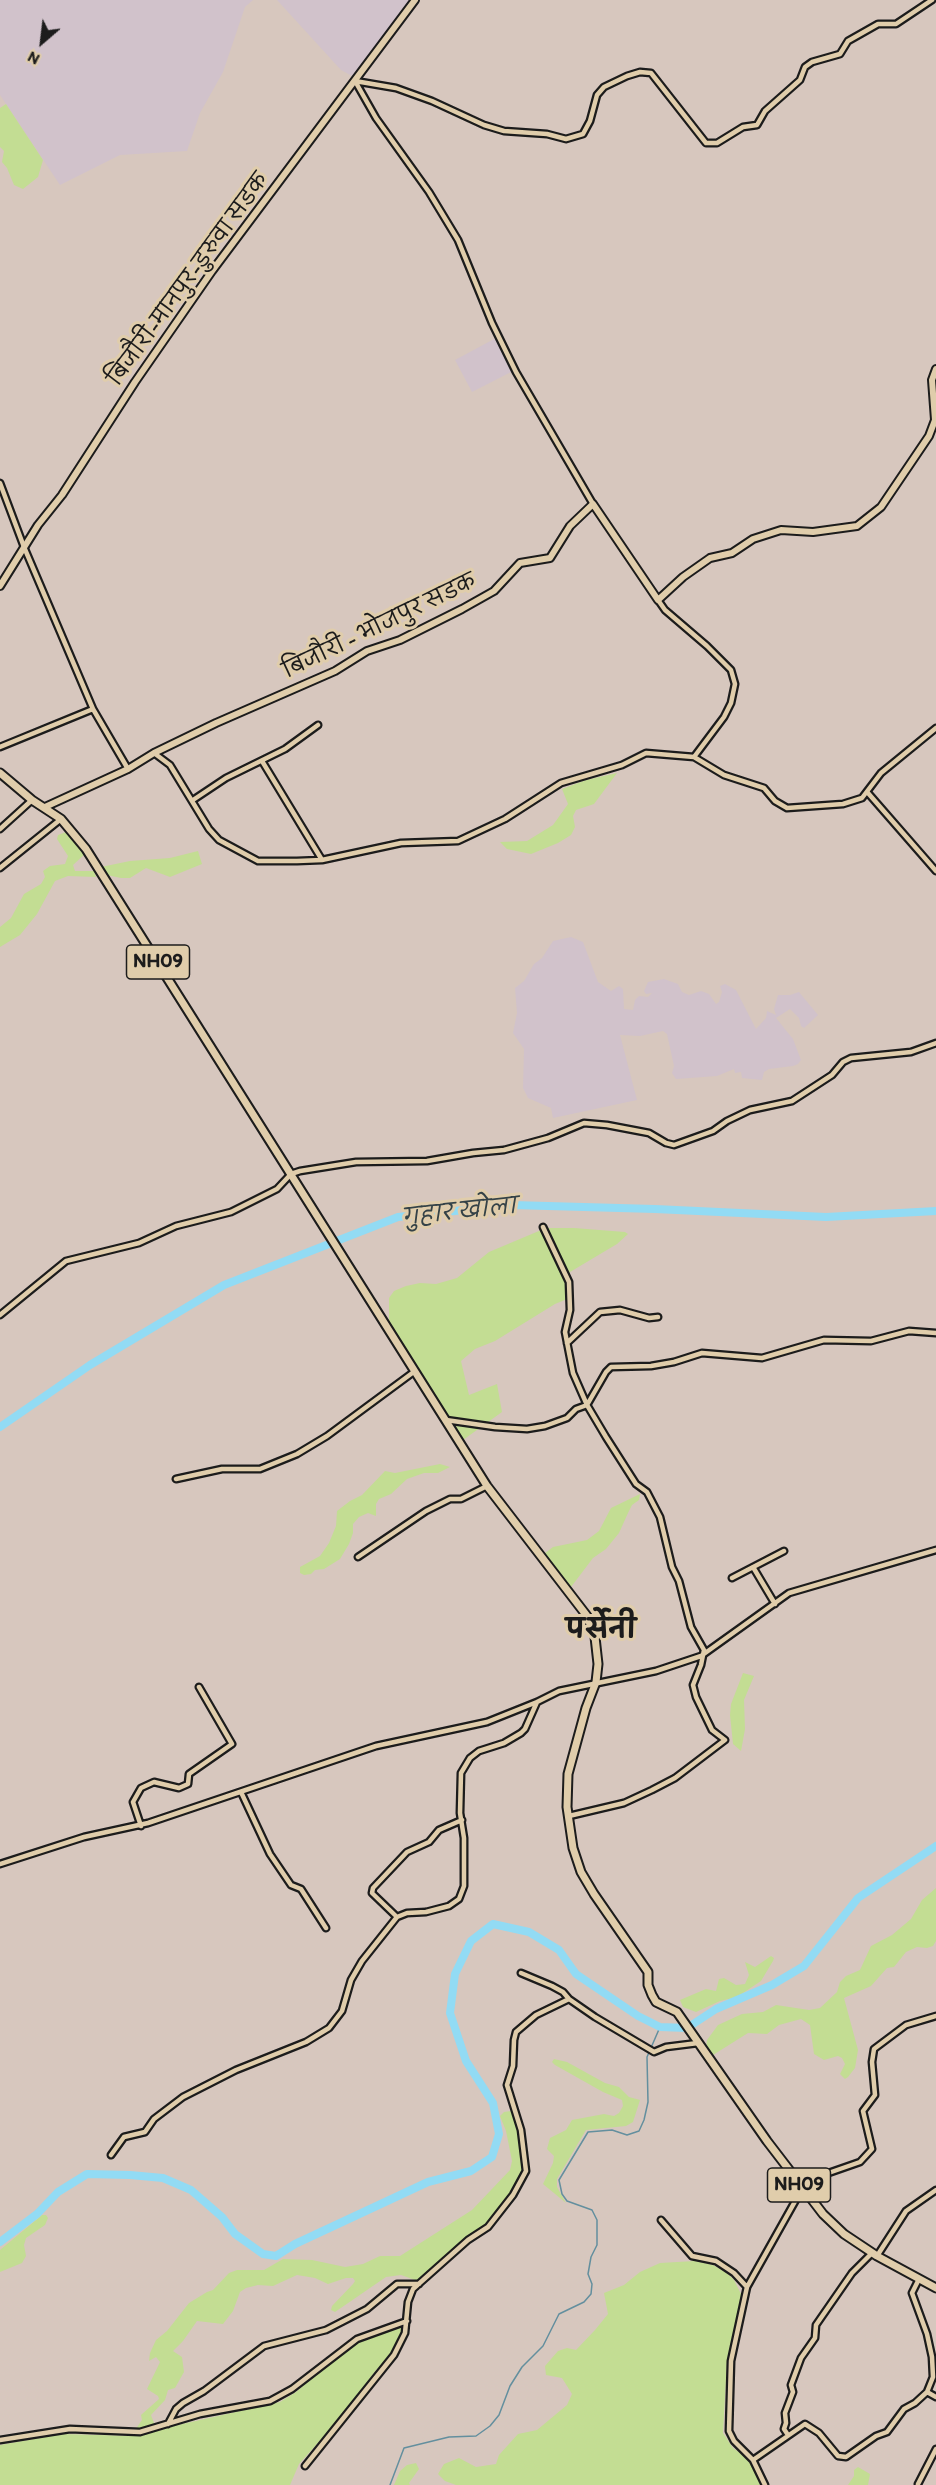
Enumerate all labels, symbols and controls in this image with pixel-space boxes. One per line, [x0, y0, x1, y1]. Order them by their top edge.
north arrow [12, 12, 72, 72]
text: N [24, 47, 43, 69]
street label: बिजौरी-मानपुर-डुरुवा सडक [103, 169, 275, 391]
street label: बिजौरी - भोजपुर सडक [279, 569, 481, 685]
road number: NH09 [126, 945, 190, 979]
water label: गुहार खोला [400, 1194, 518, 1232]
district label: पर्सेनी [566, 1615, 636, 1647]
road number: NH09 [768, 2168, 830, 2202]

